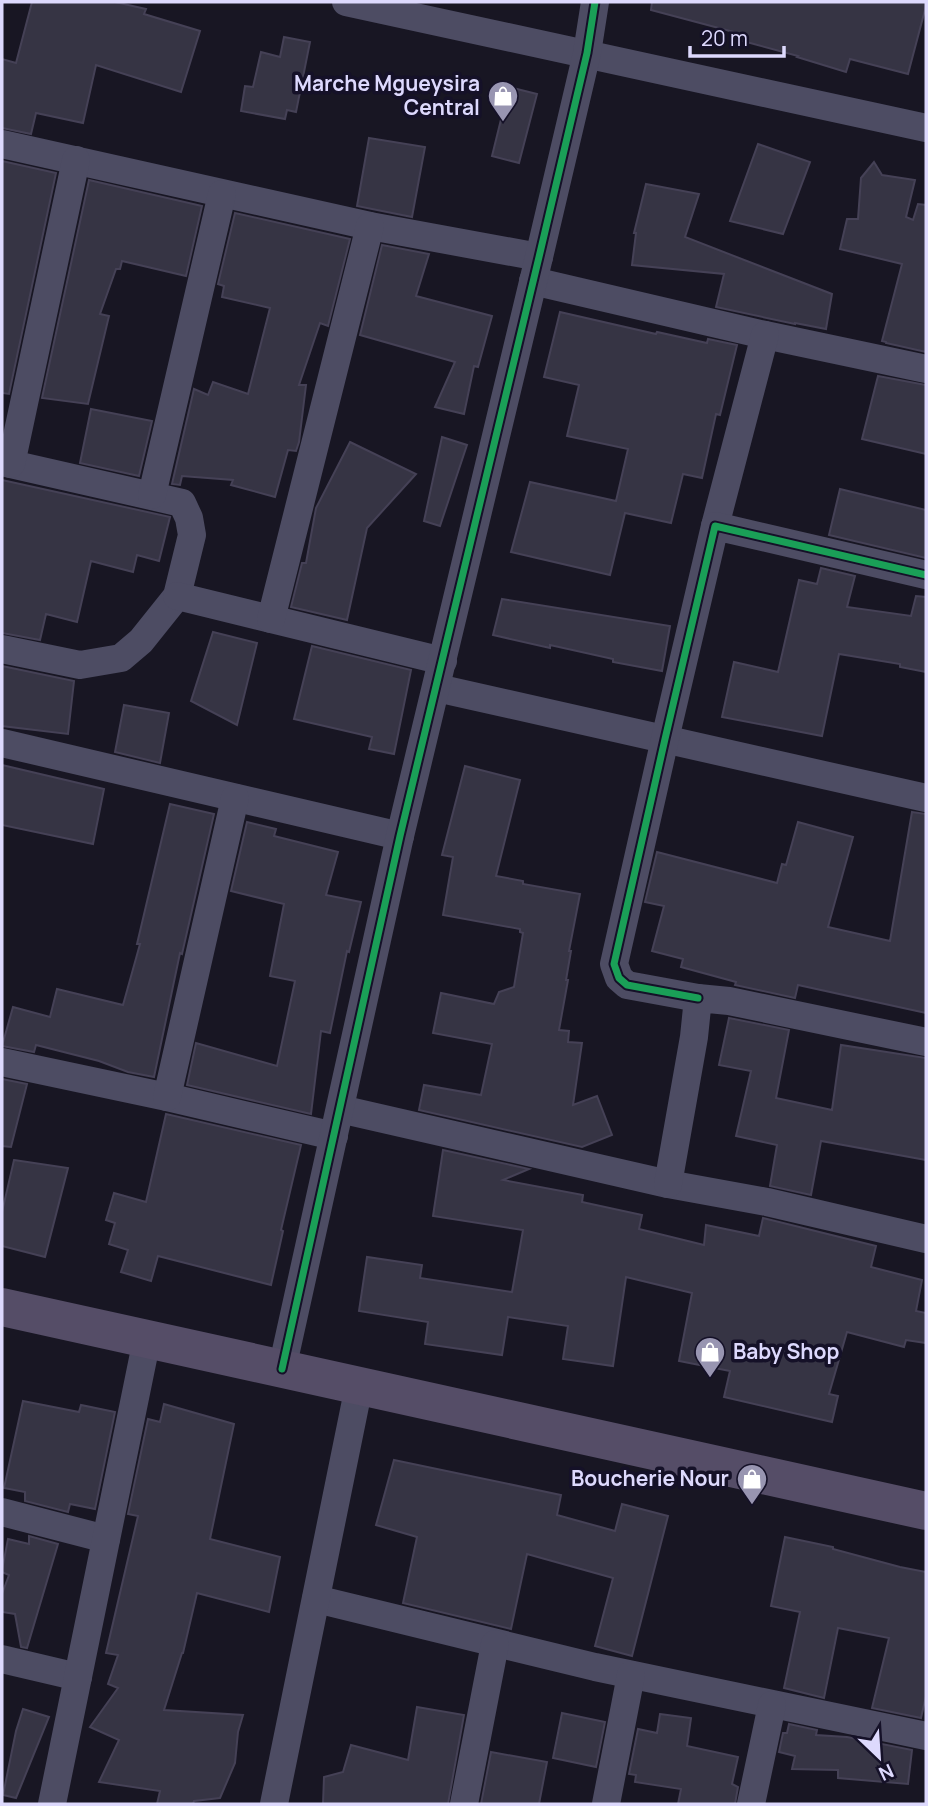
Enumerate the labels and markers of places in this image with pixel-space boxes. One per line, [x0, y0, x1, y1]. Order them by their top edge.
place label: Marche Mgueysira Central [294, 69, 480, 121]
shop icon: Marche Mgueysira Central [486, 79, 520, 123]
shop icon: Baby Shop [693, 1335, 727, 1379]
place label: Baby Shop [733, 1337, 839, 1365]
shop icon: Boucherie Nour [735, 1462, 769, 1506]
place label: Boucherie Nour [571, 1464, 729, 1492]

